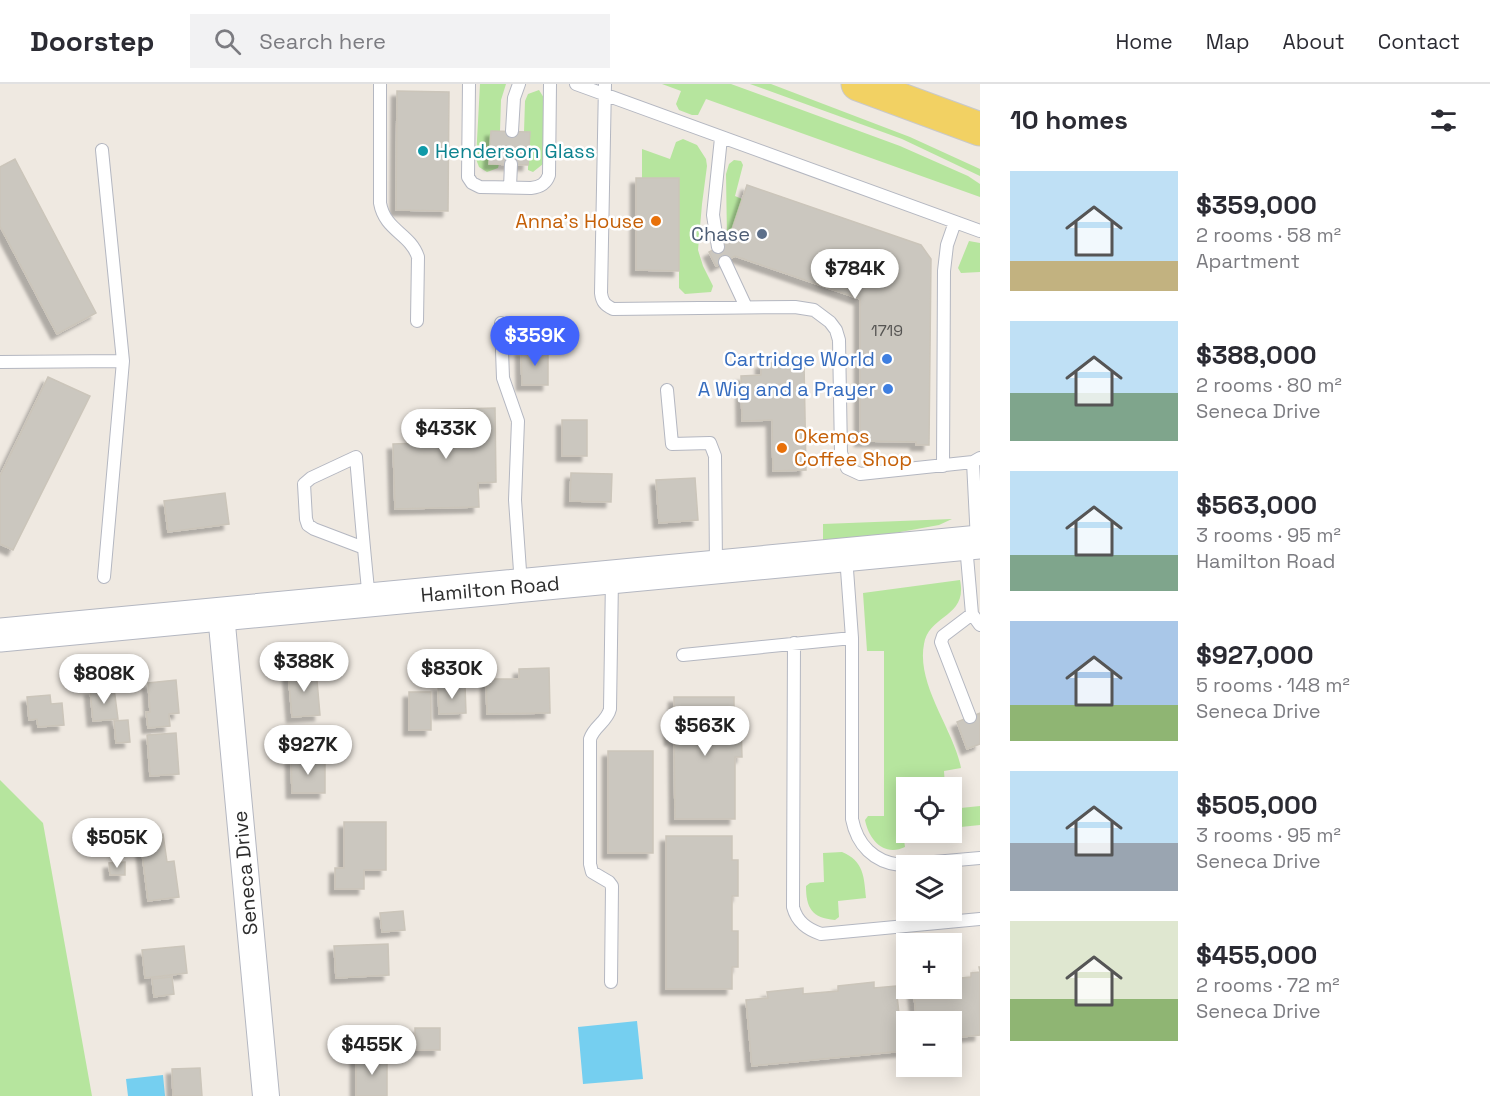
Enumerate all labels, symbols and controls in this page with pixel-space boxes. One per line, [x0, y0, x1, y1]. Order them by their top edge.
search box [190, 14, 610, 68]
text: Doorstep [30, 23, 154, 59]
icon: search [211, 25, 244, 58]
text: Search here [259, 27, 386, 55]
text: Home [1115, 28, 1173, 55]
text: Map [1206, 28, 1250, 55]
text: About [1283, 28, 1345, 55]
text: Contact [1378, 28, 1460, 55]
text: 10 homes [1010, 103, 1128, 137]
icon: filters [1427, 104, 1460, 137]
place label: Henderson Glass [435, 138, 595, 164]
marker: Henderson Glass [416, 144, 430, 158]
text: $359,000 [1196, 188, 1317, 222]
icon: home [1058, 195, 1130, 267]
place label: Anna's House [515, 208, 644, 234]
marker: Anna's House [649, 214, 663, 228]
place label: Chase [691, 221, 750, 247]
text: 2 rooms · 58 m² [1196, 222, 1341, 248]
marker: Chase [755, 227, 769, 241]
text: Apartment [1196, 248, 1300, 274]
pin: $784K [813, 249, 897, 300]
text: $784K [825, 255, 885, 281]
pin: $359K [493, 316, 577, 367]
house number: 1719 [871, 320, 903, 341]
text: $359K [504, 322, 566, 348]
text: $388,000 [1196, 338, 1317, 372]
icon: home [1058, 345, 1130, 417]
place label: Cartridge World [724, 346, 875, 372]
marker: Cartridge World [880, 352, 894, 366]
text: 2 rooms · 80 m² [1196, 372, 1342, 398]
place label: A Wig and a Prayer [698, 376, 876, 402]
marker: A Wig and a Prayer [881, 382, 895, 396]
text: Seneca Drive [1196, 398, 1321, 424]
pin: $433K [404, 409, 488, 460]
text: $433K [415, 415, 477, 441]
place label: Okemos Coffee Shop [794, 423, 912, 472]
marker: Okemos Coffee Shop [775, 441, 789, 455]
text: $563,000 [1196, 488, 1317, 522]
icon: home [1058, 495, 1130, 567]
text: 3 rooms · 95 m² [1196, 522, 1341, 548]
text: Hamilton Road [1196, 548, 1335, 574]
street label: Hamilton Road [419, 570, 561, 608]
text: $927,000 [1196, 638, 1314, 672]
pin: $388K [262, 642, 346, 693]
icon: home [1058, 645, 1130, 717]
text: $388K [274, 648, 334, 674]
pin: $830K [410, 649, 494, 700]
pin: $808K [62, 654, 146, 705]
text: $830K [421, 655, 483, 681]
text: $808K [73, 660, 135, 686]
text: 5 rooms · 148 m² [1196, 672, 1350, 698]
text: Seneca Drive [1196, 698, 1321, 724]
pin: $563K [663, 706, 747, 757]
text: $563K [674, 712, 736, 738]
pin: $927K [266, 725, 350, 776]
text: $927K [278, 731, 338, 757]
map controls [896, 777, 962, 1077]
button: locate [896, 777, 962, 843]
text: $505,000 [1196, 788, 1318, 822]
icon: home [1058, 795, 1130, 867]
street label: Seneca Drive [227, 810, 263, 936]
pin: $505K [75, 818, 159, 869]
text: 3 rooms · 95 m² [1196, 822, 1341, 848]
text: $505K [86, 824, 148, 850]
text: Seneca Drive [1196, 848, 1321, 874]
button: layers [896, 855, 962, 921]
button: + [896, 933, 962, 999]
text: $455,000 [1196, 938, 1317, 972]
icon: home [1058, 945, 1130, 1017]
text: 2 rooms · 72 m² [1196, 972, 1340, 998]
text: Seneca Drive [1196, 998, 1321, 1024]
button: − [896, 1011, 962, 1077]
pin: $455K [330, 1025, 414, 1076]
text: $455K [341, 1031, 403, 1057]

